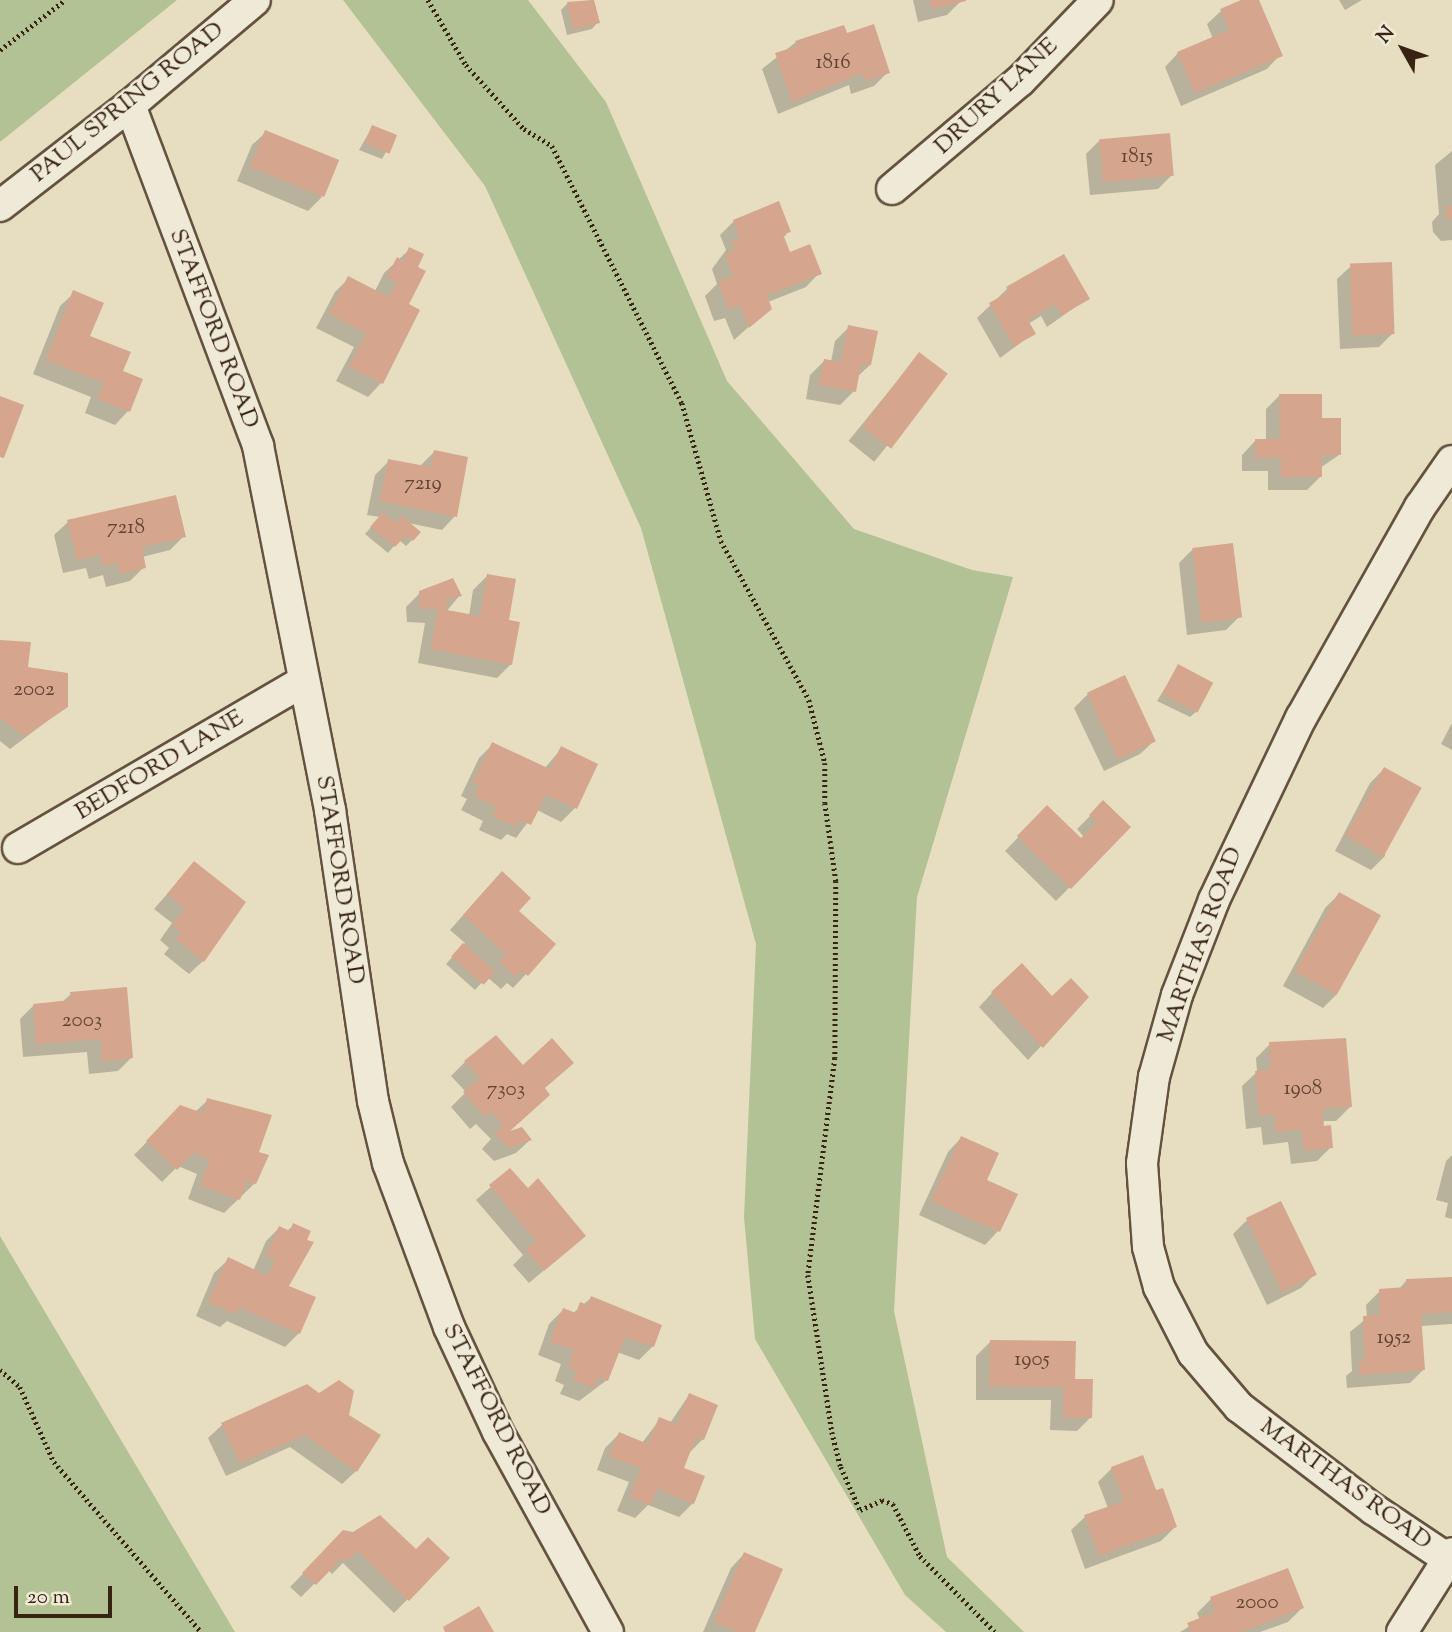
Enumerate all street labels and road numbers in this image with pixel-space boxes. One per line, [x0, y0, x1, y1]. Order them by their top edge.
street label: PAUL SPRING ROAD [26, 16, 230, 190]
street label: DRURY LANE [929, 32, 1065, 162]
street label: STAFFORD ROAD [162, 225, 264, 433]
street label: BEDFORD LANE [71, 704, 249, 828]
street label: STAFFORD ROAD [308, 773, 370, 987]
street label: MARTHAS ROAD [1152, 844, 1250, 1046]
street label: STAFFORD ROAD [435, 1319, 557, 1521]
street label: MARTHAS ROAD [1253, 1413, 1437, 1557]

